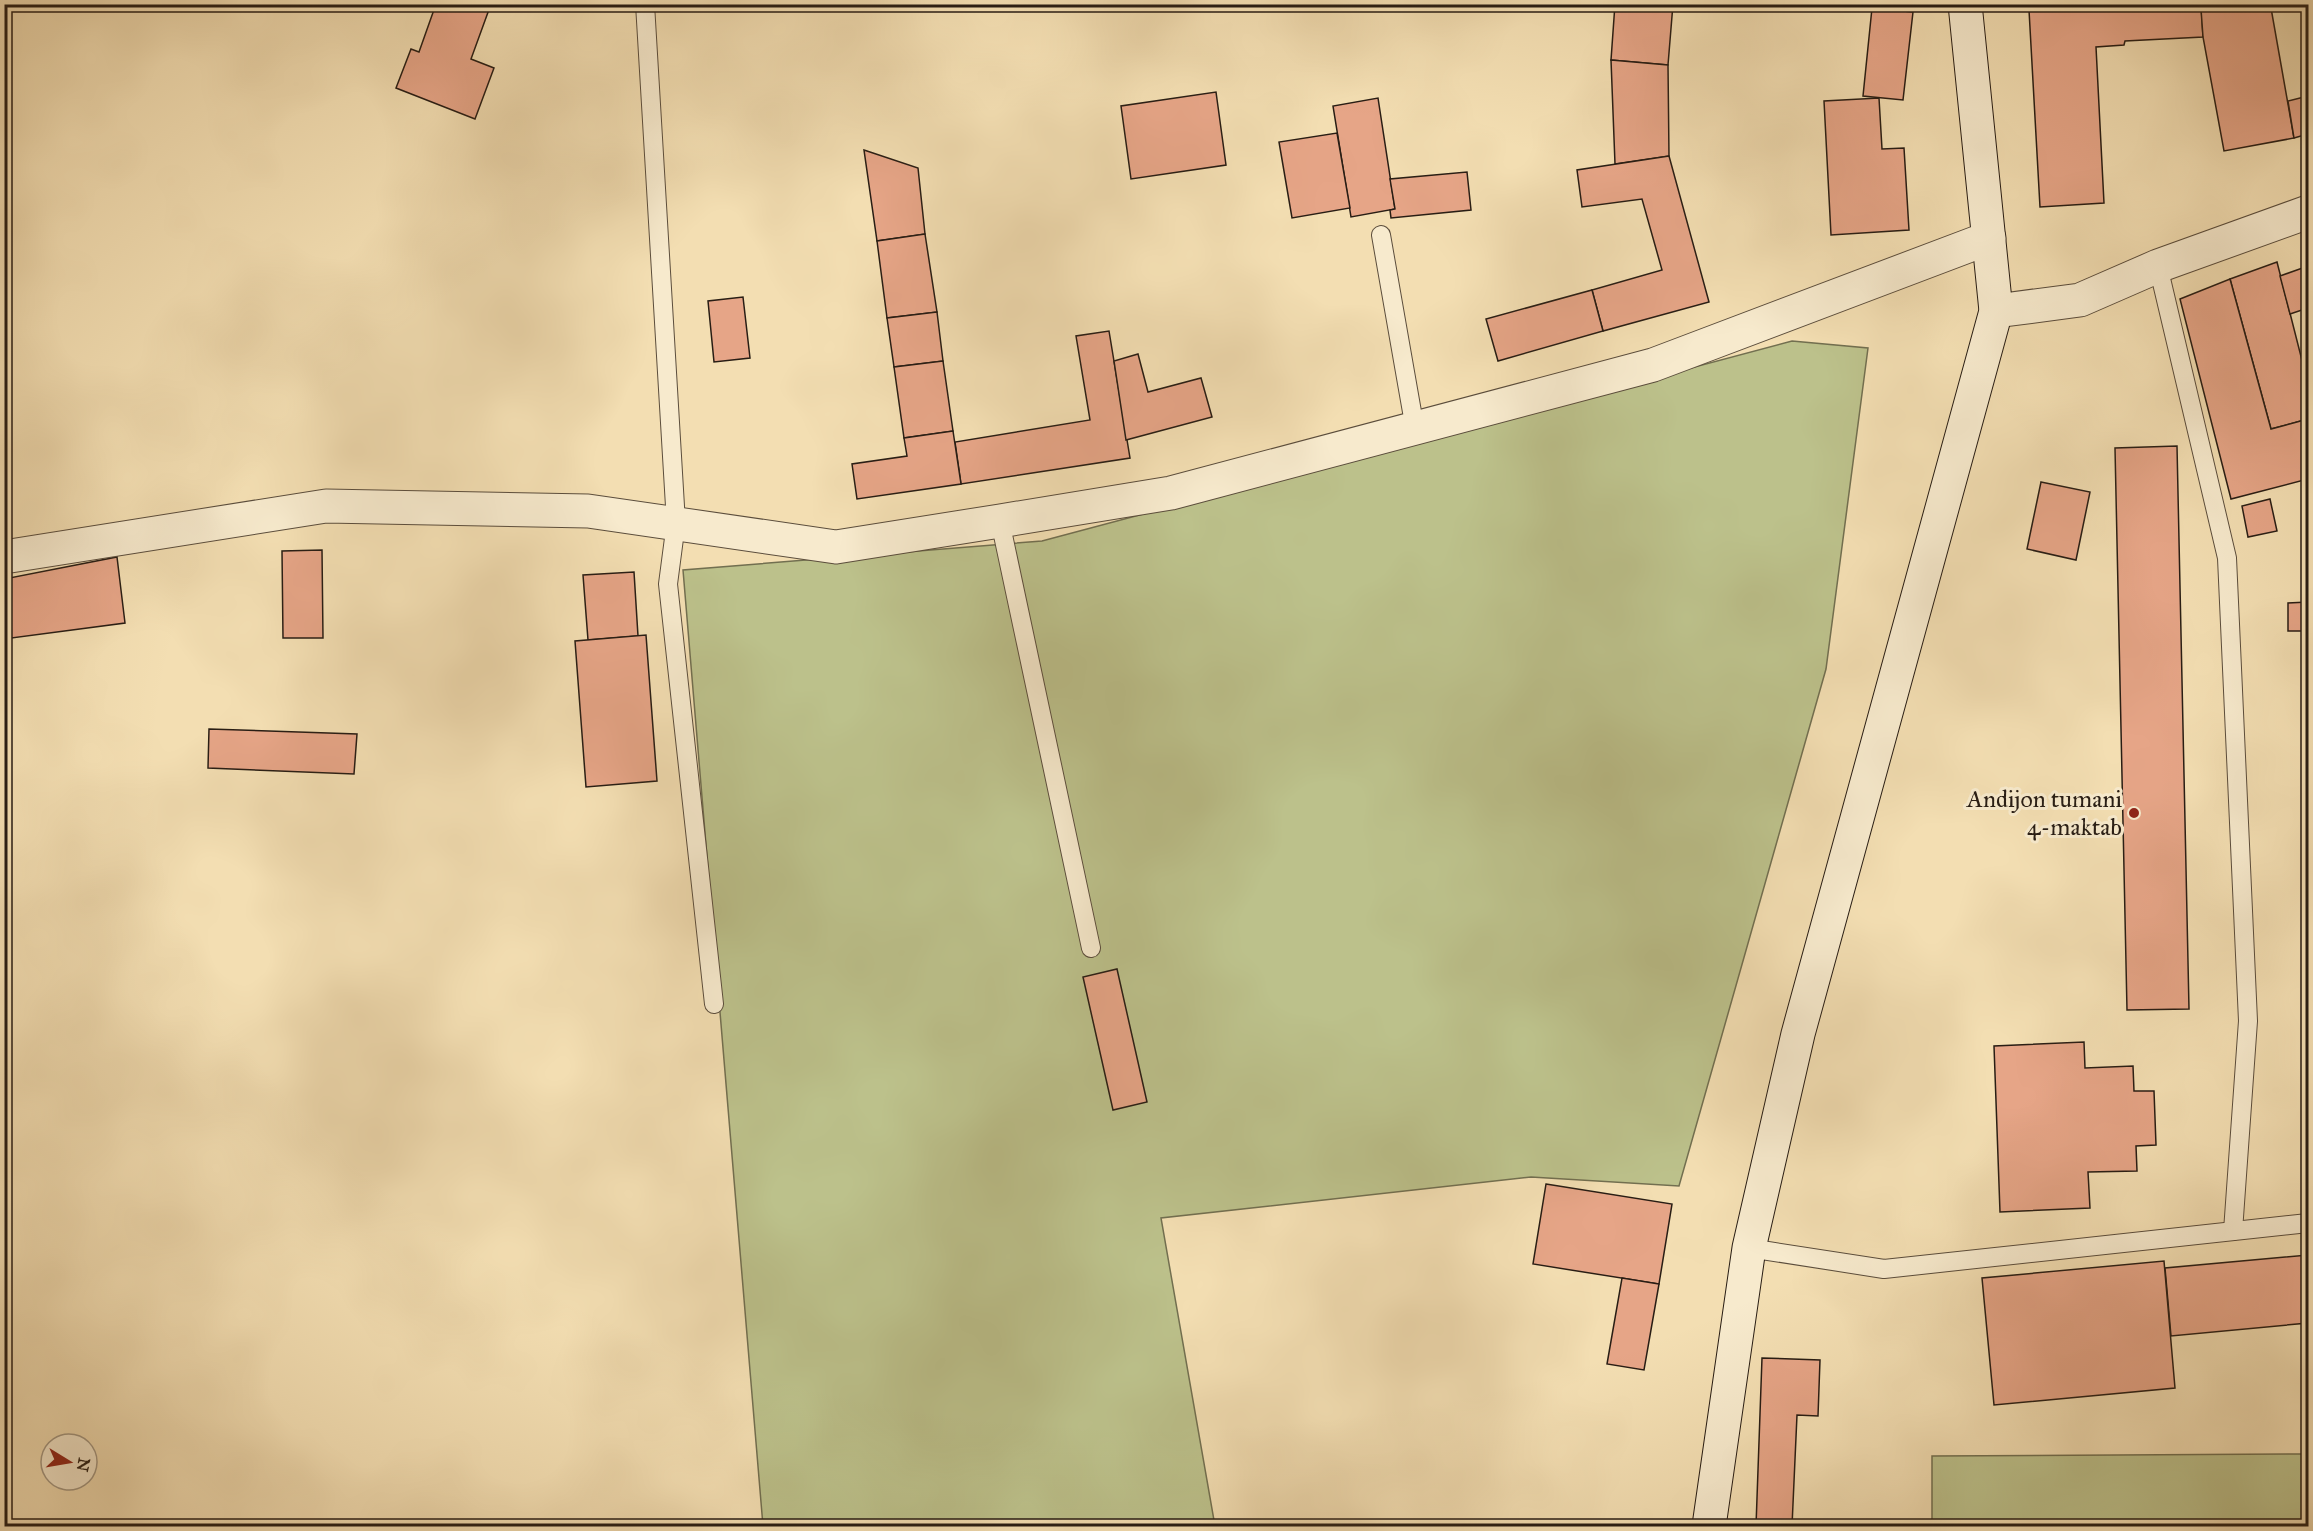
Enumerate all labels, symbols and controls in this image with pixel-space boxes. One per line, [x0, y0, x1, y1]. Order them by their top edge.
place label: Andijon tumani 4-maktab [1966, 784, 2122, 842]
marker: Andijon tumani 4-maktab [2127, 806, 2141, 820]
north arrow [39, 1432, 99, 1492]
text: N [73, 1456, 94, 1474]

